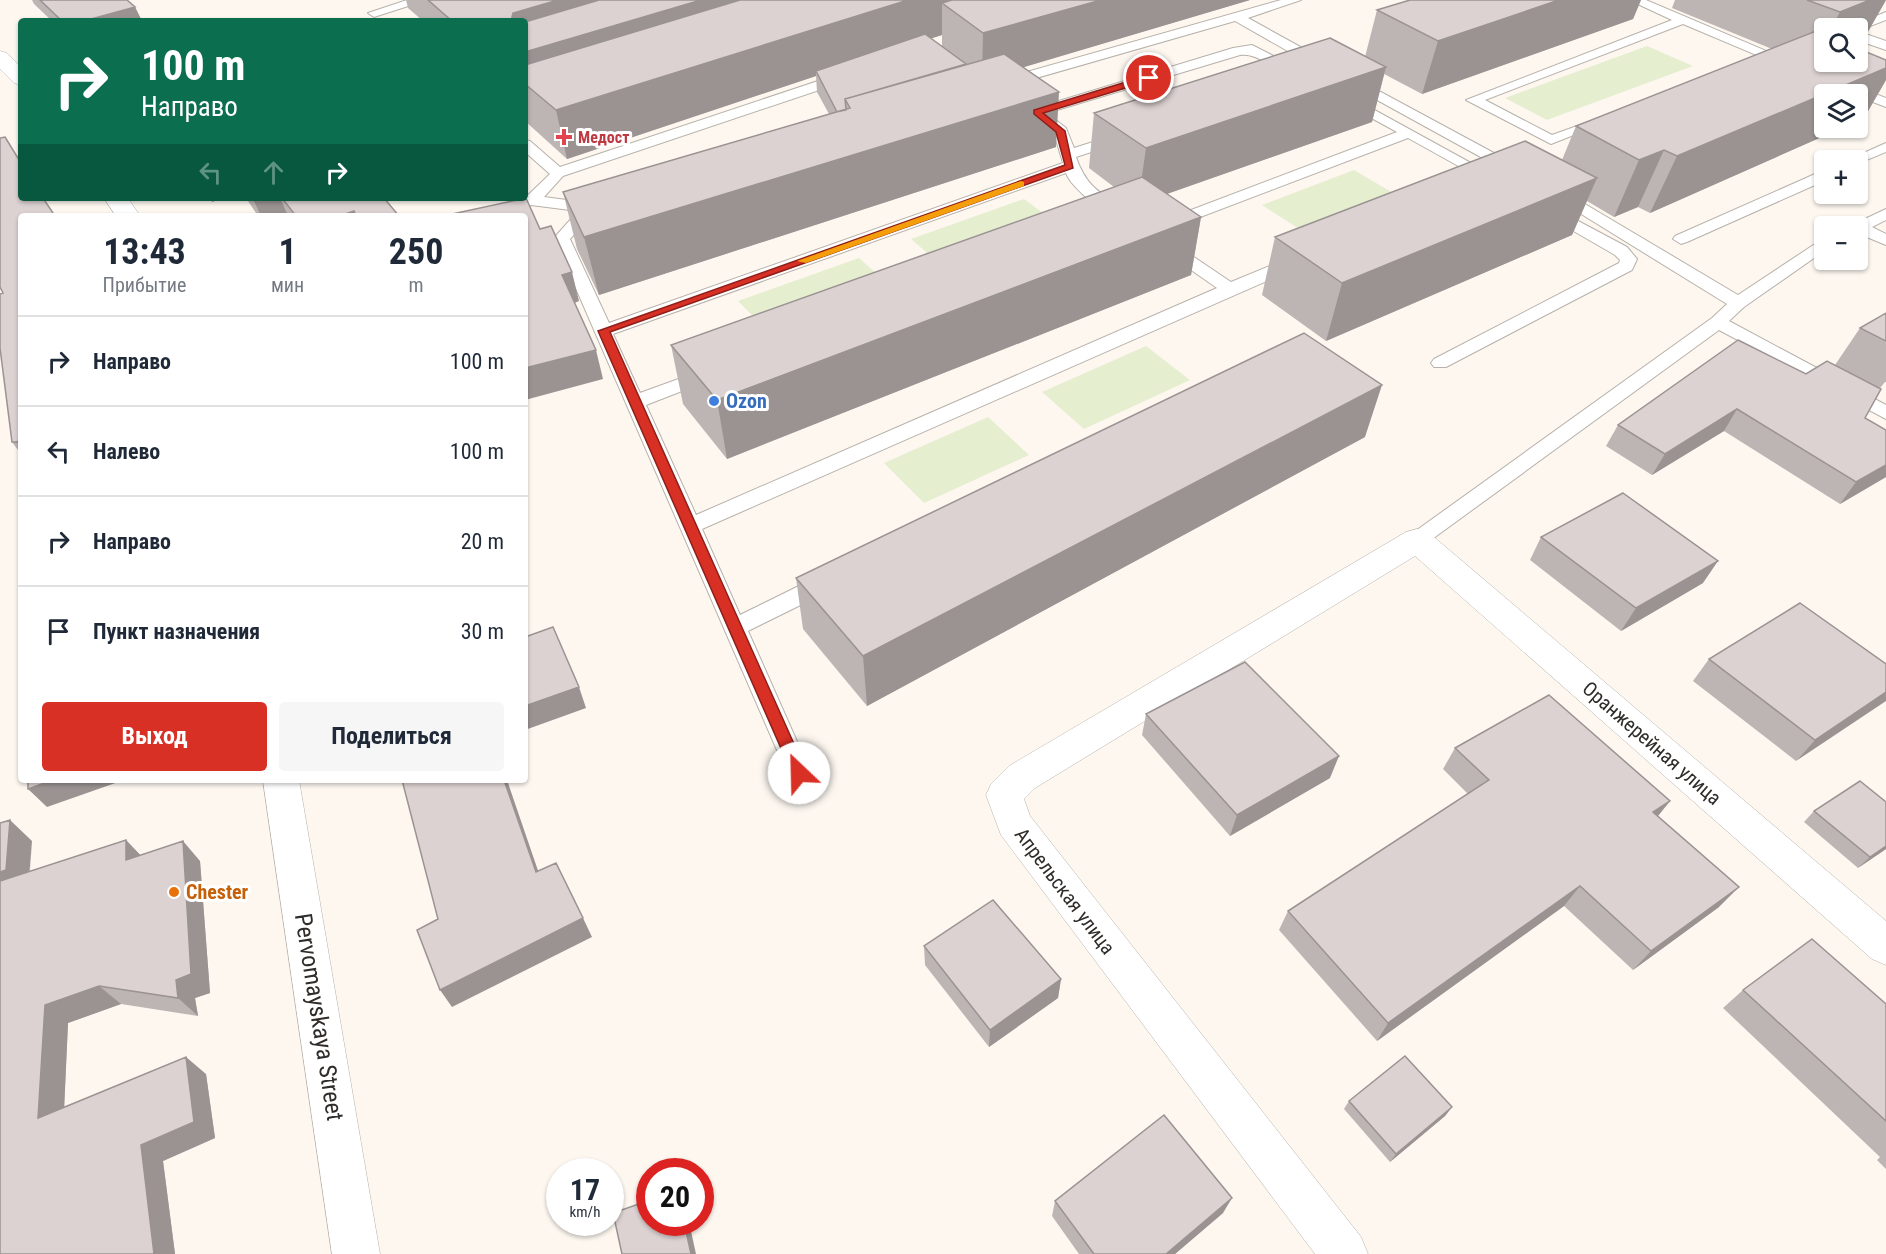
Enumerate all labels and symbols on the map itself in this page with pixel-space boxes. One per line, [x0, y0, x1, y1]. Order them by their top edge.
pin [1123, 52, 1174, 103]
marker: Медост [555, 128, 573, 146]
place label: Медост [578, 128, 629, 147]
place label: Ozon [726, 389, 767, 413]
marker: Ozon [707, 394, 721, 408]
street label: Оранжерейная улица [1578, 676, 1726, 810]
position arrow [767, 741, 831, 805]
street label: Апрельская улица [1010, 823, 1120, 959]
place label: Chester [186, 880, 249, 904]
marker: Chester [167, 885, 181, 899]
street label: Pervomayskaya Street [289, 911, 349, 1123]
speed limit sign: 20 [636, 1158, 714, 1236]

